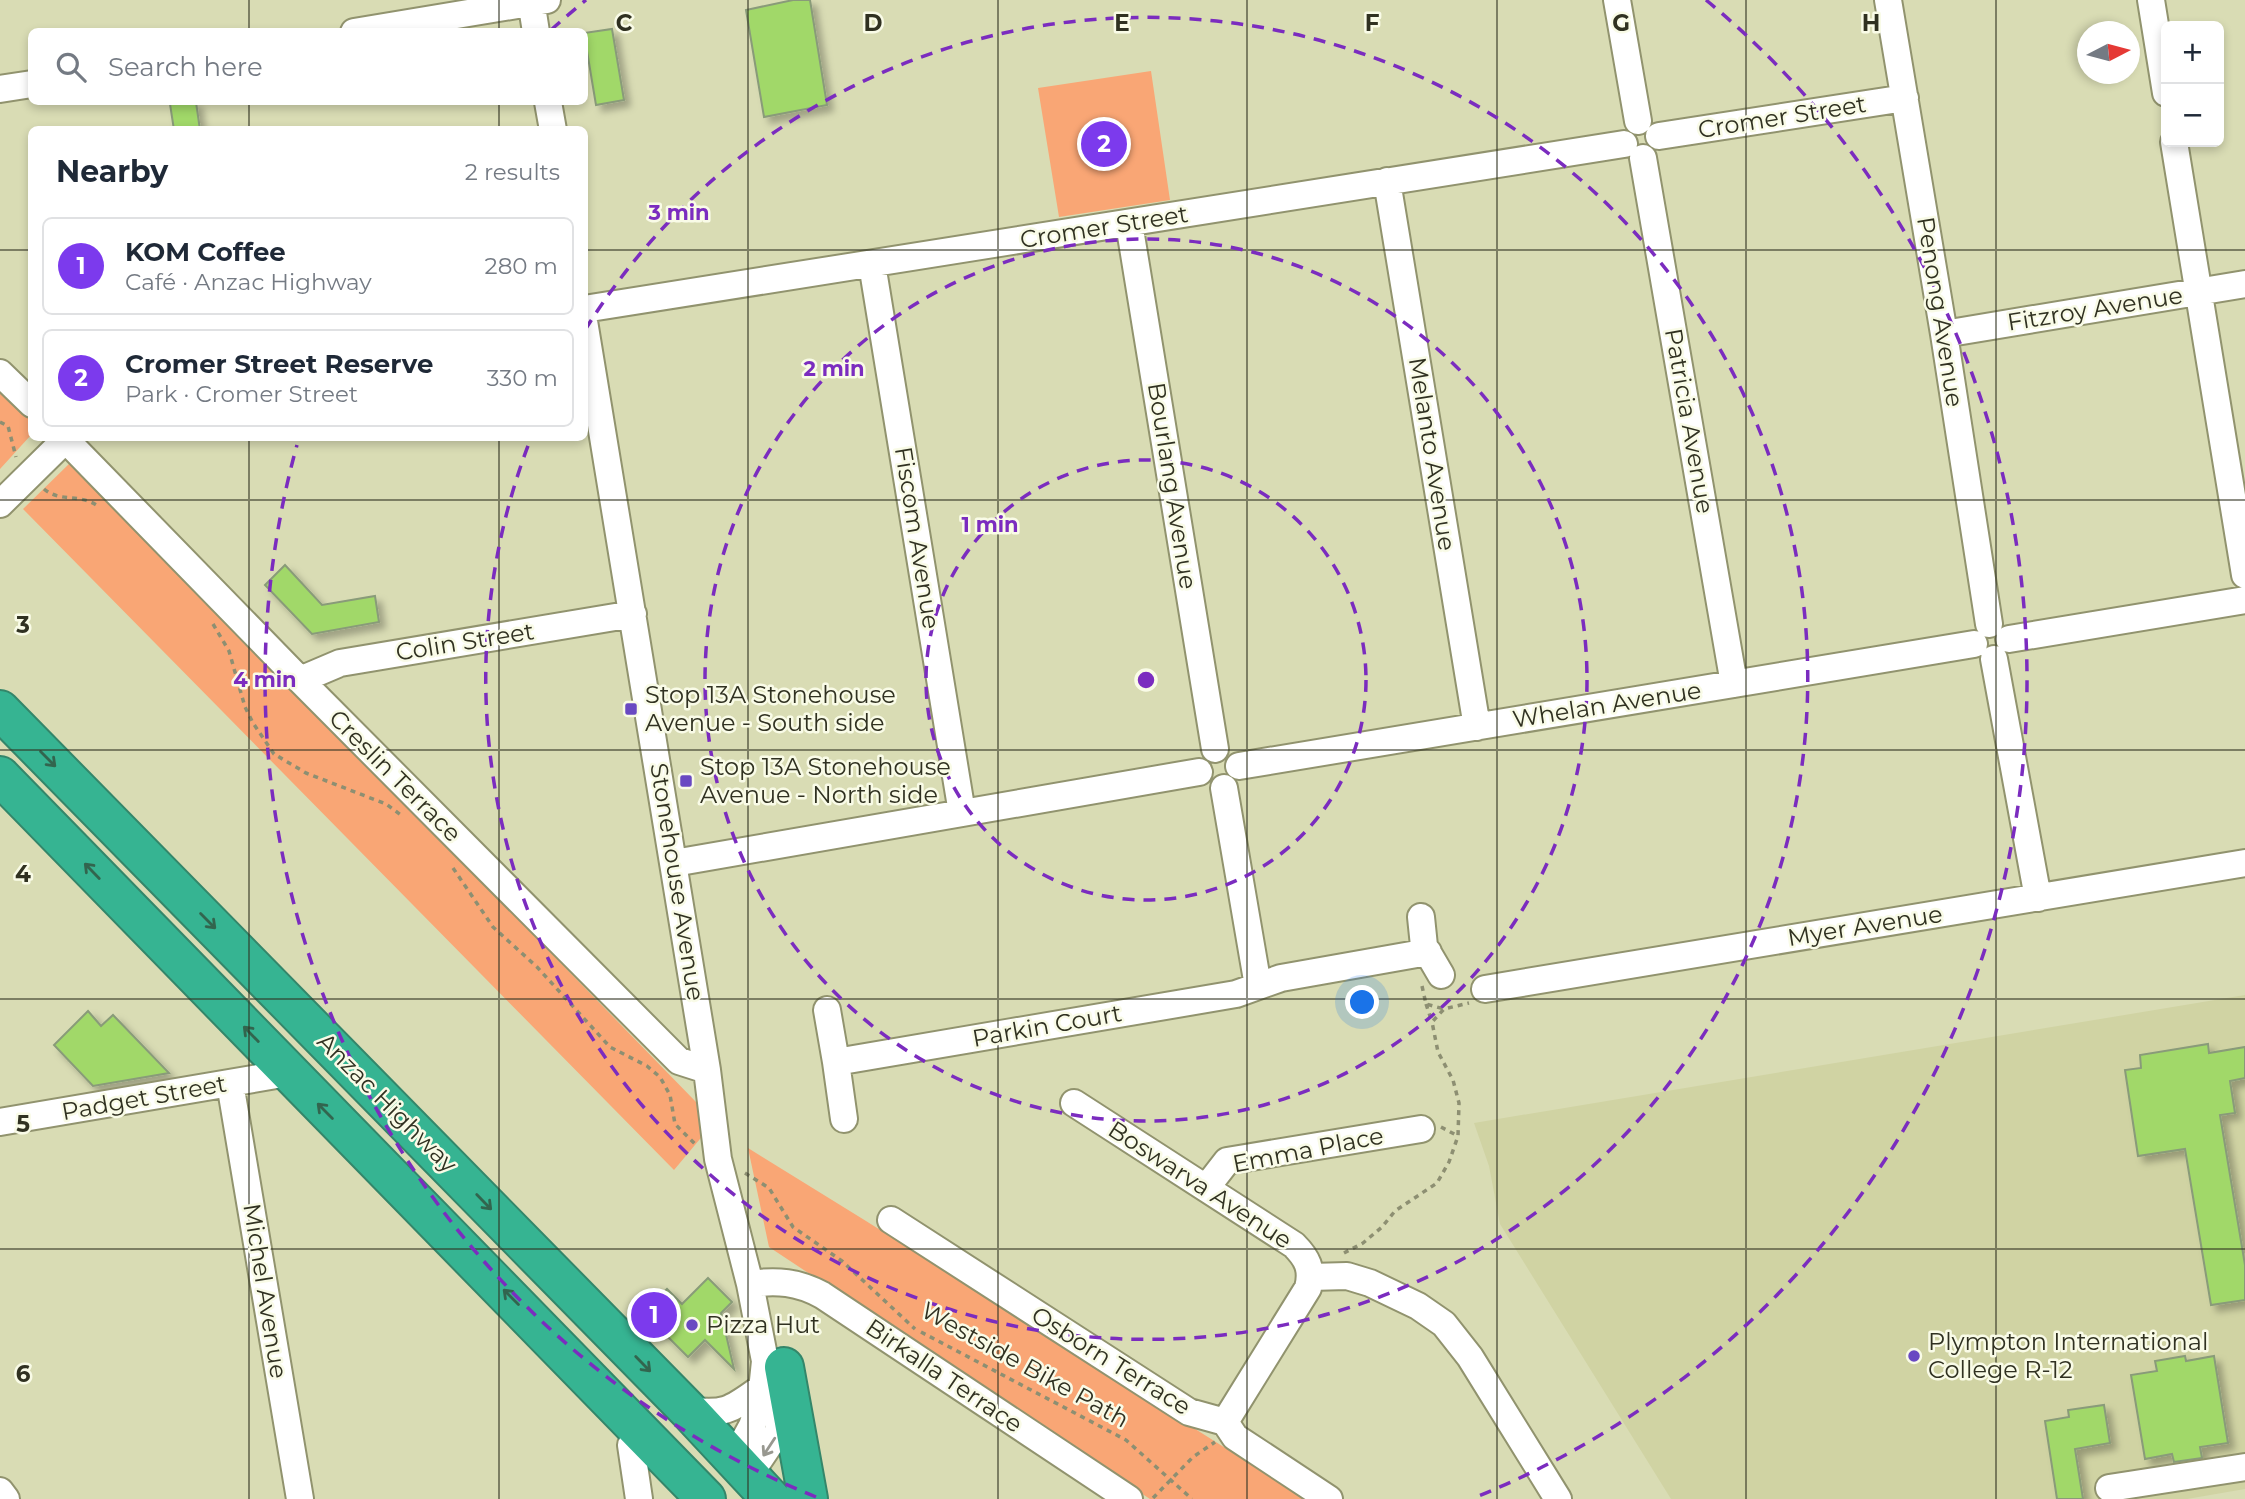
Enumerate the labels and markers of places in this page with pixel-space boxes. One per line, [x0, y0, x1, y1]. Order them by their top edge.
pin: 2 [1081, 118, 1127, 170]
centre of rings [1134, 668, 1158, 692]
place label: Stop 13A Stonehouse Avenue - South side [645, 680, 896, 737]
marker: Stop 13A Stonehouse Avenue - South side [623, 701, 639, 717]
place label: Stop 13A Stonehouse Avenue - North side [700, 752, 951, 809]
marker: Stop 13A Stonehouse Avenue - North side [678, 773, 694, 789]
pin: 1 [631, 1289, 677, 1341]
place label: Pizza Hut [706, 1310, 820, 1339]
marker: Pizza Hut [684, 1317, 700, 1333]
place label: Plympton International College R-12 [1928, 1327, 2208, 1384]
marker: Plympton International College R-12 [1906, 1348, 1922, 1364]

